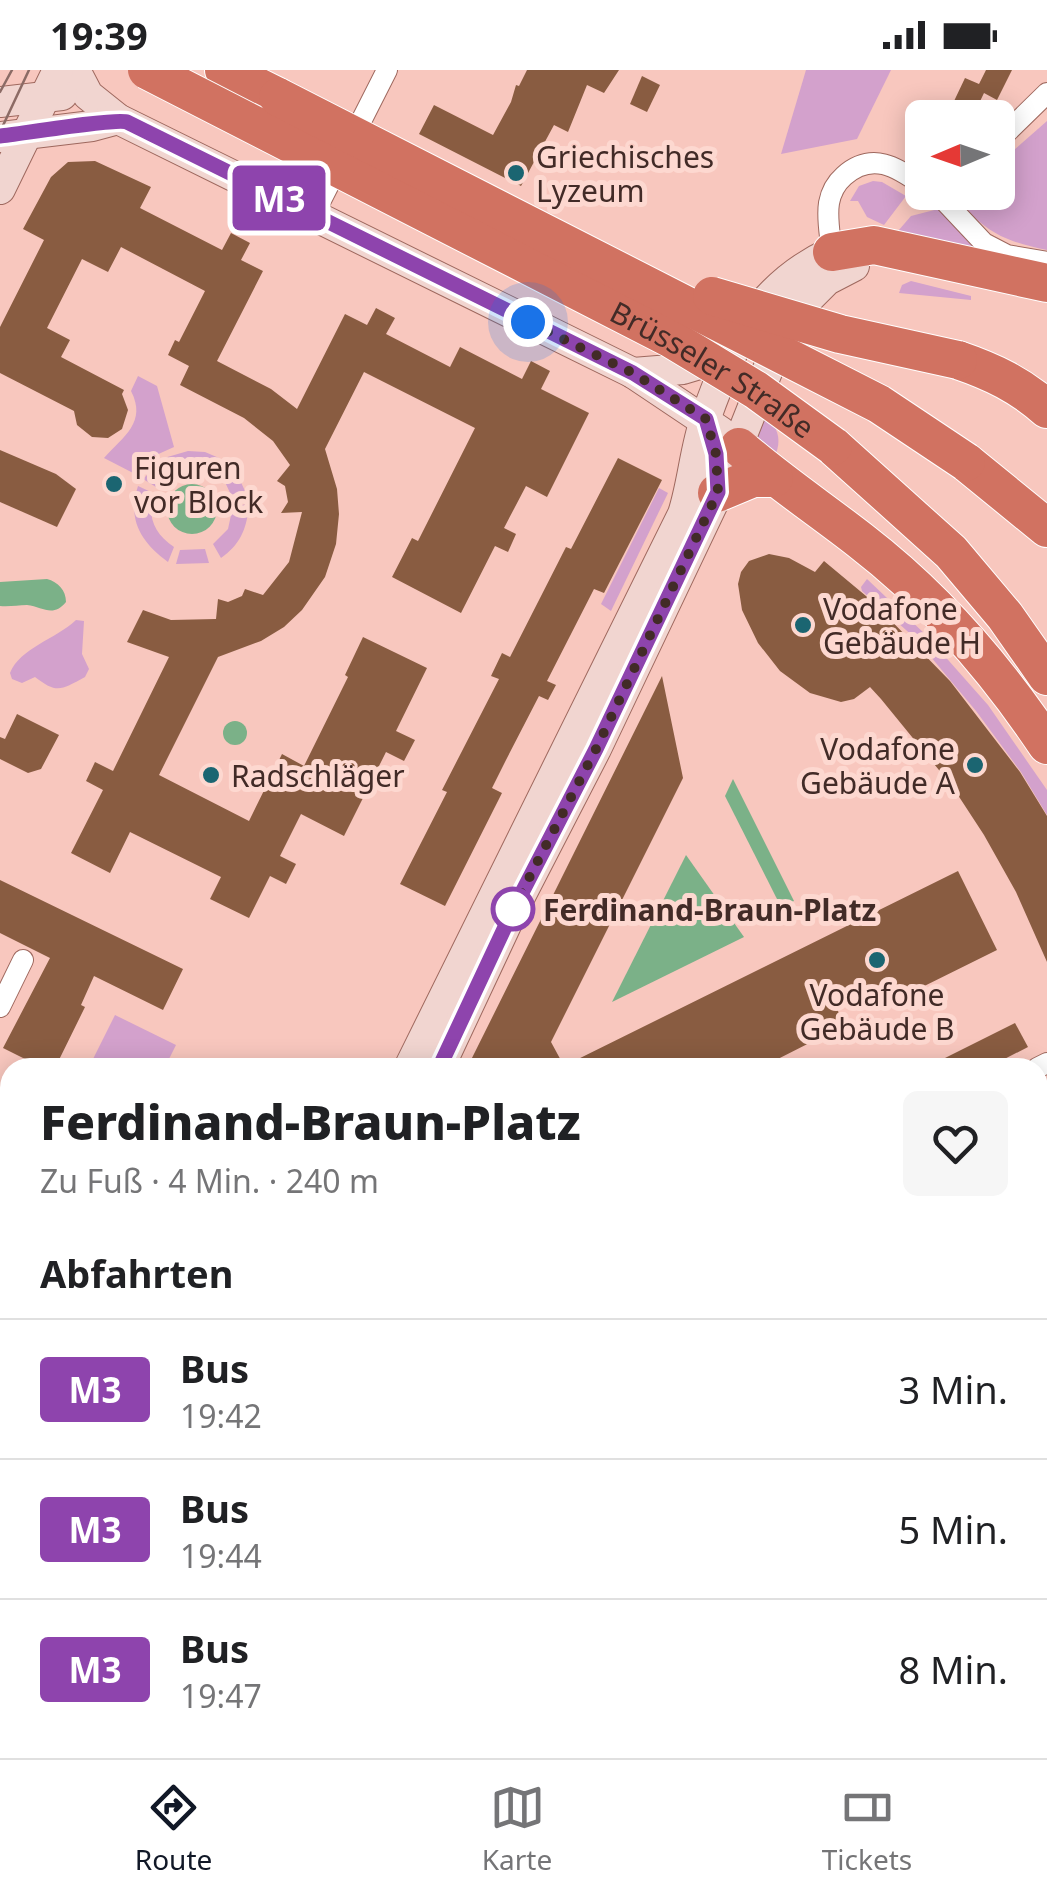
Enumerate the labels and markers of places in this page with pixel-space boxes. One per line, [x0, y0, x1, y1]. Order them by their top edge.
place label: Griechisches Lyzeum [536, 136, 714, 211]
marker: Griechisches Lyzeum [505, 162, 527, 184]
place label: Figuren vor Block [134, 447, 263, 522]
marker: Figuren vor Block [103, 473, 125, 495]
place label: Vodafone Gebäude H [823, 588, 981, 663]
marker: Vodafone Gebäude H [792, 614, 814, 636]
place label: Vodafone Gebäude A [800, 728, 956, 803]
marker: Vodafone Gebäude A [964, 754, 986, 776]
place label: Radschläger [231, 755, 405, 796]
marker: Radschläger [200, 764, 222, 786]
marker: Ferdinand-Braun-Platz [492, 888, 534, 930]
place label: Ferdinand-Braun-Platz [543, 889, 876, 930]
marker: Vodafone Gebäude B [866, 949, 888, 971]
place label: Vodafone Gebäude B [799, 974, 955, 1049]

